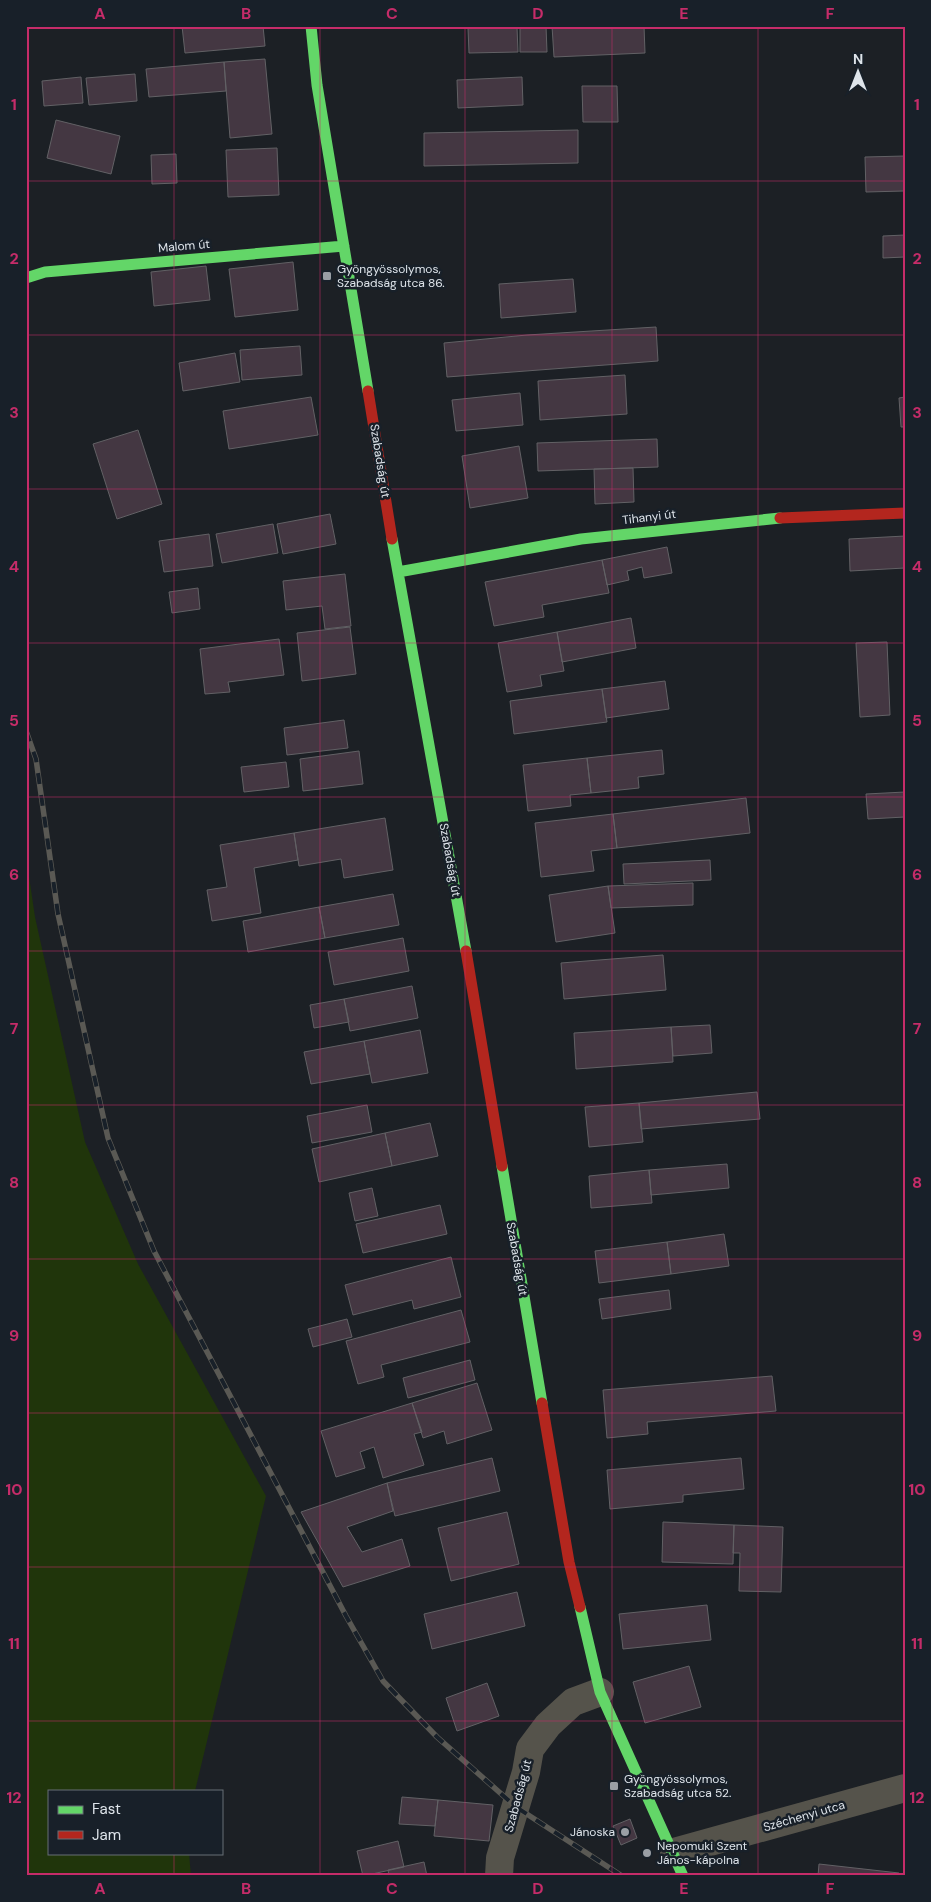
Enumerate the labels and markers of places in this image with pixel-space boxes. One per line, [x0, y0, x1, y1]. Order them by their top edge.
place label: Gyöngyössolymos, Szabadság utca 86. [337, 261, 445, 291]
marker: Gyöngyössolymos, Szabadság utca 86. [321, 270, 333, 282]
place label: Gyöngyössolymos, Szabadság utca 52. [624, 1771, 731, 1801]
marker: Gyöngyössolymos, Szabadság utca 52. [608, 1780, 620, 1792]
place label: Jánoska [570, 1824, 615, 1840]
marker: Jánoska [619, 1826, 631, 1838]
place label: Nepomuki Szent János-kápolna [657, 1838, 748, 1868]
marker: Nepomuki Szent János-kápolna [641, 1847, 653, 1859]

